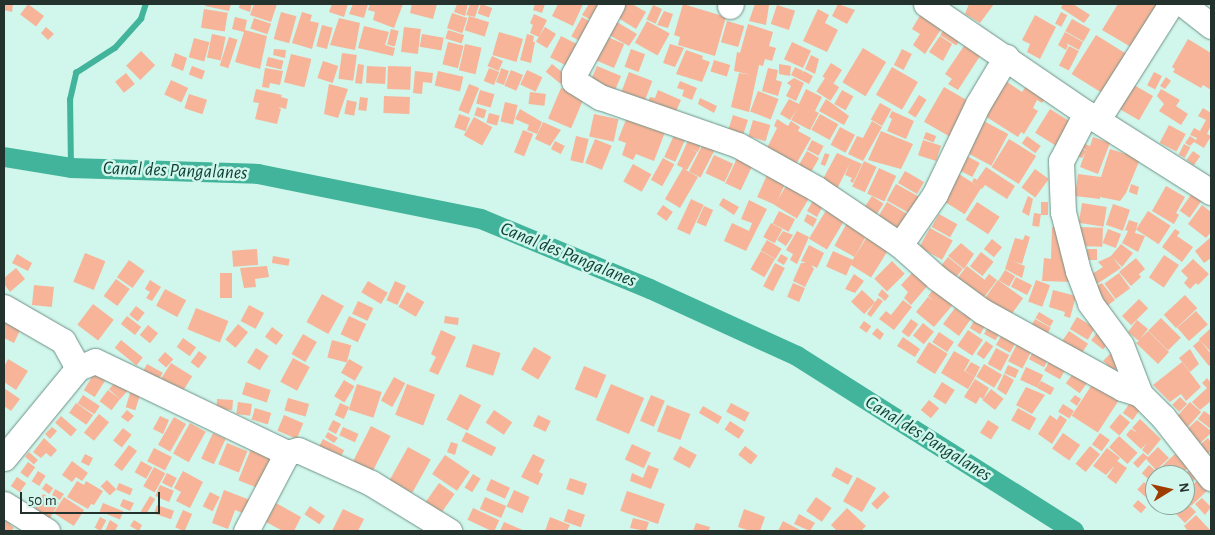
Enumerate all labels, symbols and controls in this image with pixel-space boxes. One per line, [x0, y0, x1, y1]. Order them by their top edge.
water label: Canal des Pangalanes [103, 157, 247, 185]
water label: Canal des Pangalanes [497, 217, 639, 293]
water label: Canal des Pangalanes [861, 391, 995, 487]
north arrow [1145, 465, 1195, 515]
scale bar [22, 482, 162, 514]
text: N [1176, 482, 1192, 494]
text: 50 m [28, 493, 57, 508]

